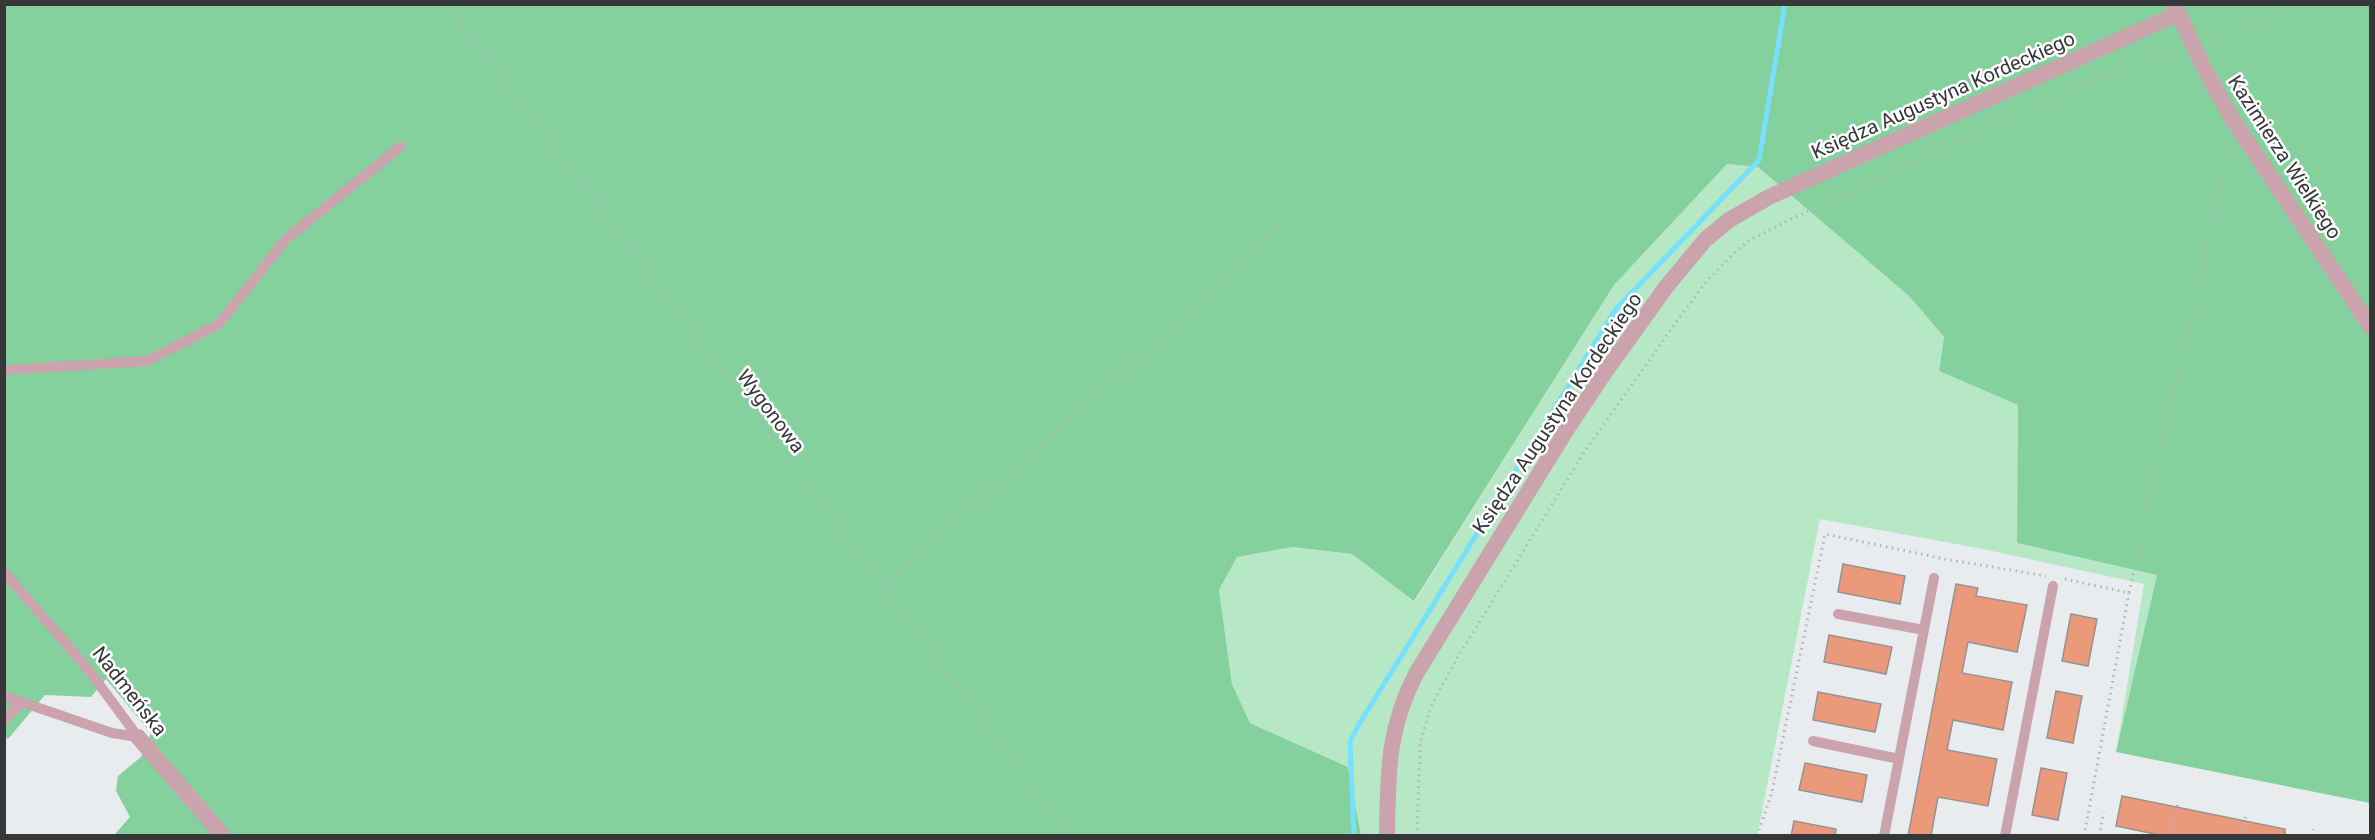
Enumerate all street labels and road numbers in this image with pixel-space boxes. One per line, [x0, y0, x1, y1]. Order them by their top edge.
street label: Księdza Augustyna Kordeckiego [1808, 26, 2078, 164]
street label: Kazimierza Wielkiego [2223, 71, 2347, 243]
street label: Księdza Augustyna Kordeckiego [1467, 288, 1647, 538]
street label: Wygonowa [732, 365, 810, 457]
street label: Nadmeńska [88, 641, 172, 741]

